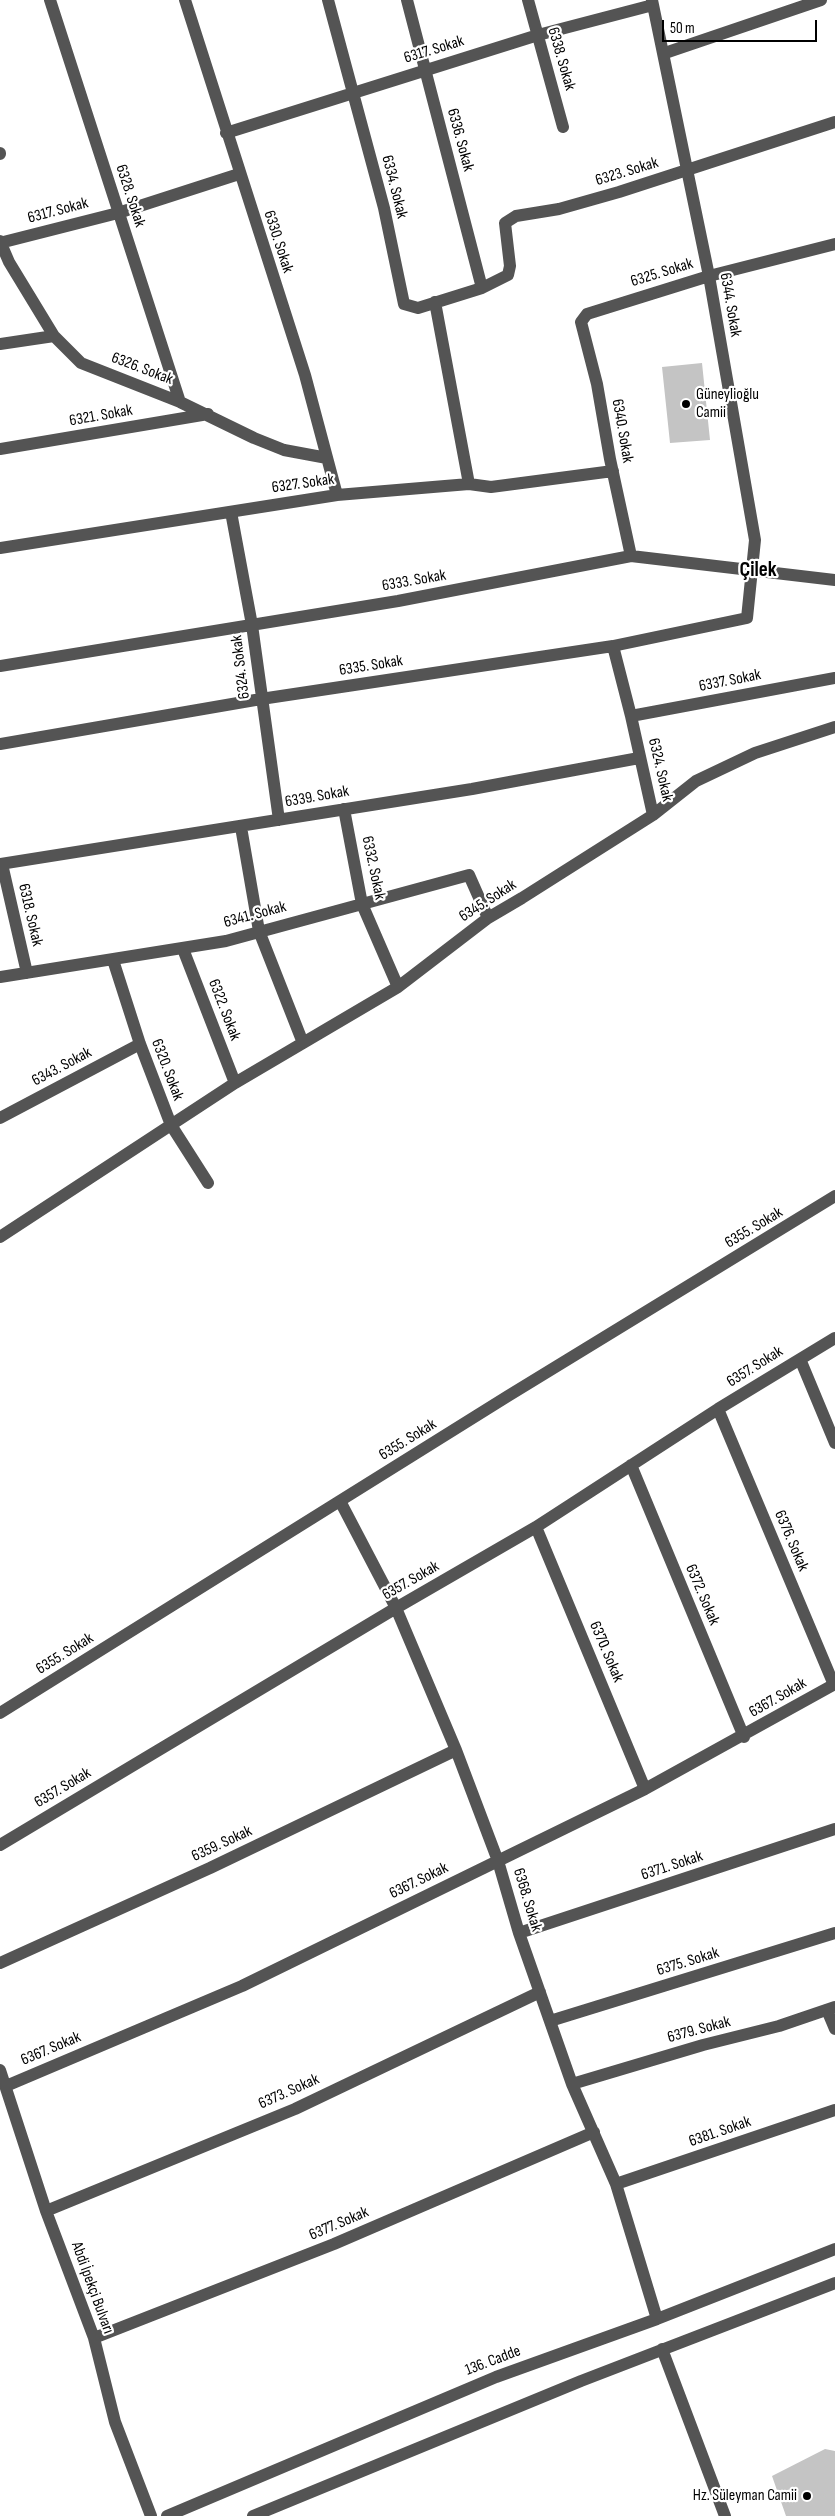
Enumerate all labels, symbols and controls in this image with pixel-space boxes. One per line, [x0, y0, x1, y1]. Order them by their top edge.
scale bar [665, 10, 820, 42]
text: 50 m [670, 19, 695, 38]
street label: 6338. Sokak [543, 25, 579, 93]
street label: 6317. Sokak [402, 32, 466, 68]
street label: 6336. Sokak [442, 106, 478, 174]
street label: 6334. Sokak [377, 153, 411, 221]
street label: 6323. Sokak [593, 153, 661, 191]
street label: 6328. Sokak [111, 162, 149, 230]
street label: 6317. Sokak [26, 194, 90, 228]
street label: 6330. Sokak [259, 208, 297, 276]
street label: 6325. Sokak [629, 254, 695, 292]
street label: 6344. Sokak [715, 272, 745, 338]
street label: 6326. Sokak [108, 348, 176, 390]
place label: Güneylioğlu Camii [696, 385, 759, 423]
street label: 6340. Sokak [607, 398, 637, 464]
marker: Güneylioğlu Camii [680, 398, 692, 410]
street label: 6321. Sokak [68, 401, 134, 431]
street label: 6327. Sokak [271, 470, 335, 498]
district label: Çilek [739, 558, 777, 584]
street label: 6333. Sokak [381, 566, 447, 596]
street label: 6324. Sokak [228, 634, 254, 700]
street label: 6335. Sokak [338, 651, 404, 681]
street label: 6337. Sokak [697, 666, 763, 696]
street label: 6324. Sokak [643, 736, 677, 804]
street label: 6339. Sokak [284, 782, 350, 812]
street label: 6332. Sokak [357, 834, 389, 902]
street label: 6345. Sokak [456, 875, 520, 927]
street label: 6318. Sokak [13, 882, 47, 948]
street label: 6341. Sokak [222, 897, 288, 933]
street label: 6322. Sokak [204, 977, 244, 1043]
street label: 6320. Sokak [146, 1036, 188, 1104]
street label: 6343. Sokak [29, 1043, 95, 1091]
street label: 6355. Sokak [722, 1203, 786, 1253]
street label: 6357. Sokak [723, 1342, 787, 1392]
street label: 6355. Sokak [376, 1415, 440, 1465]
street label: 6376. Sokak [770, 1508, 812, 1574]
street label: 6357. Sokak [379, 1557, 443, 1605]
street label: 6372. Sokak [681, 1562, 723, 1628]
street label: 6370. Sokak [585, 1619, 627, 1685]
street label: 6355. Sokak [33, 1629, 97, 1679]
street label: 6367. Sokak [746, 1674, 810, 1722]
street label: 6357. Sokak [31, 1764, 95, 1812]
street label: 6359. Sokak [189, 1822, 255, 1866]
street label: 6371. Sokak [639, 1847, 705, 1885]
street label: 6367. Sokak [386, 1859, 452, 1903]
street label: 6368. Sokak [508, 1866, 546, 1934]
street label: 6375. Sokak [655, 1943, 721, 1981]
street label: 6379. Sokak [665, 2012, 733, 2048]
street label: 6367. Sokak [18, 2028, 84, 2070]
street label: 6373. Sokak [256, 2070, 322, 2114]
street label: 6381. Sokak [687, 2112, 753, 2152]
street label: 6377. Sokak [306, 2203, 372, 2245]
street label: Abdi İpekçi Bulvarı [66, 2239, 118, 2337]
street label: 136. Cadde [463, 2342, 523, 2380]
place label: Hz. Süleyman Camii [693, 2486, 797, 2506]
marker: Hz. Süleyman Camii [801, 2490, 813, 2502]

